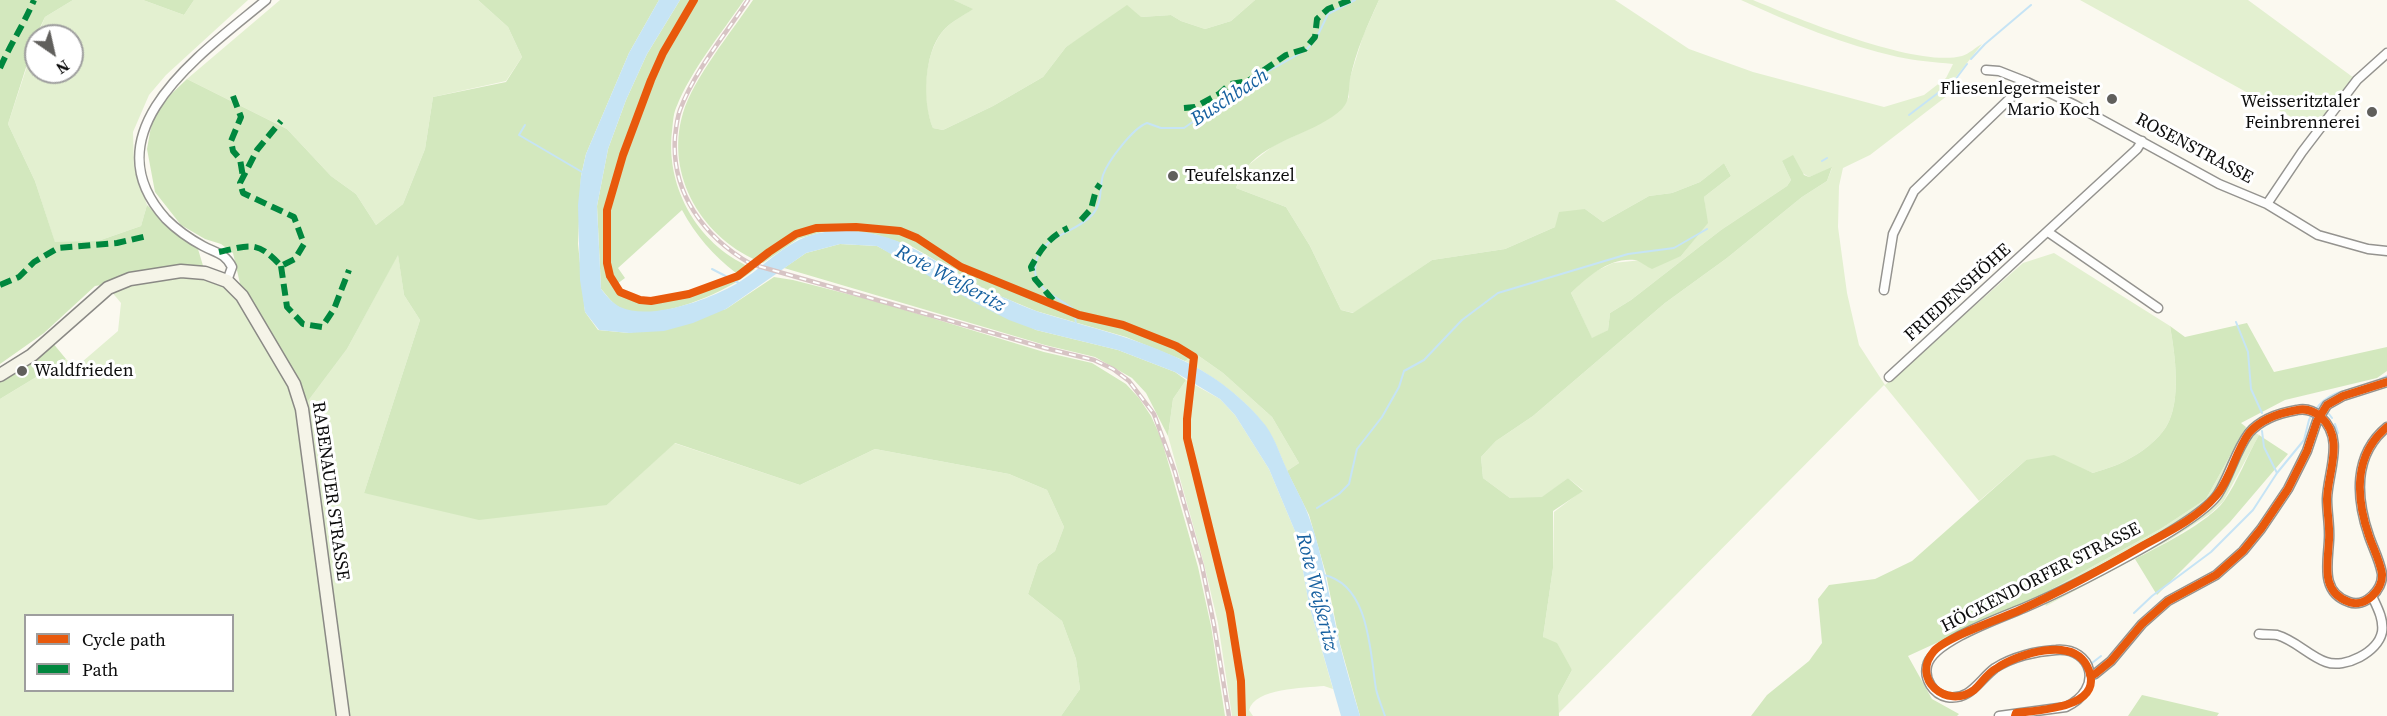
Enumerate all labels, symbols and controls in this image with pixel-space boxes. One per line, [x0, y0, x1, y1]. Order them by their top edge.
north arrow [24, 24, 84, 84]
text: N [52, 55, 74, 80]
water label: Buschbach [1187, 64, 1273, 132]
place label: Fliesenlegermeister Mario Koch [1940, 78, 2100, 121]
place label: Weisseritztaler Feinbrennerei [2240, 91, 2360, 134]
marker: Fliesenlegermeister Mario Koch [2105, 92, 2119, 106]
marker: Weisseritztaler Feinbrennerei [2365, 105, 2379, 119]
street label: ROSENSTRASSE [2132, 109, 2256, 189]
place label: Teufelskanzel [1185, 165, 1295, 187]
marker: Teufelskanzel [1166, 169, 1180, 183]
water label: Rote Weißeritz [891, 240, 1009, 318]
street label: FRIEDENSHÖHE [1900, 240, 2016, 346]
place label: Waldfrieden [34, 360, 134, 382]
marker: Waldfrieden [15, 364, 29, 378]
street label: RABENAUER STRASSE [307, 400, 353, 582]
street label: HÖCKENDORFER STRASSE [1938, 518, 2144, 638]
water label: Rote Weißeritz [1290, 531, 1342, 653]
legend [24, 614, 234, 692]
text: Cycle path [82, 627, 166, 652]
text: Path [82, 657, 118, 682]

